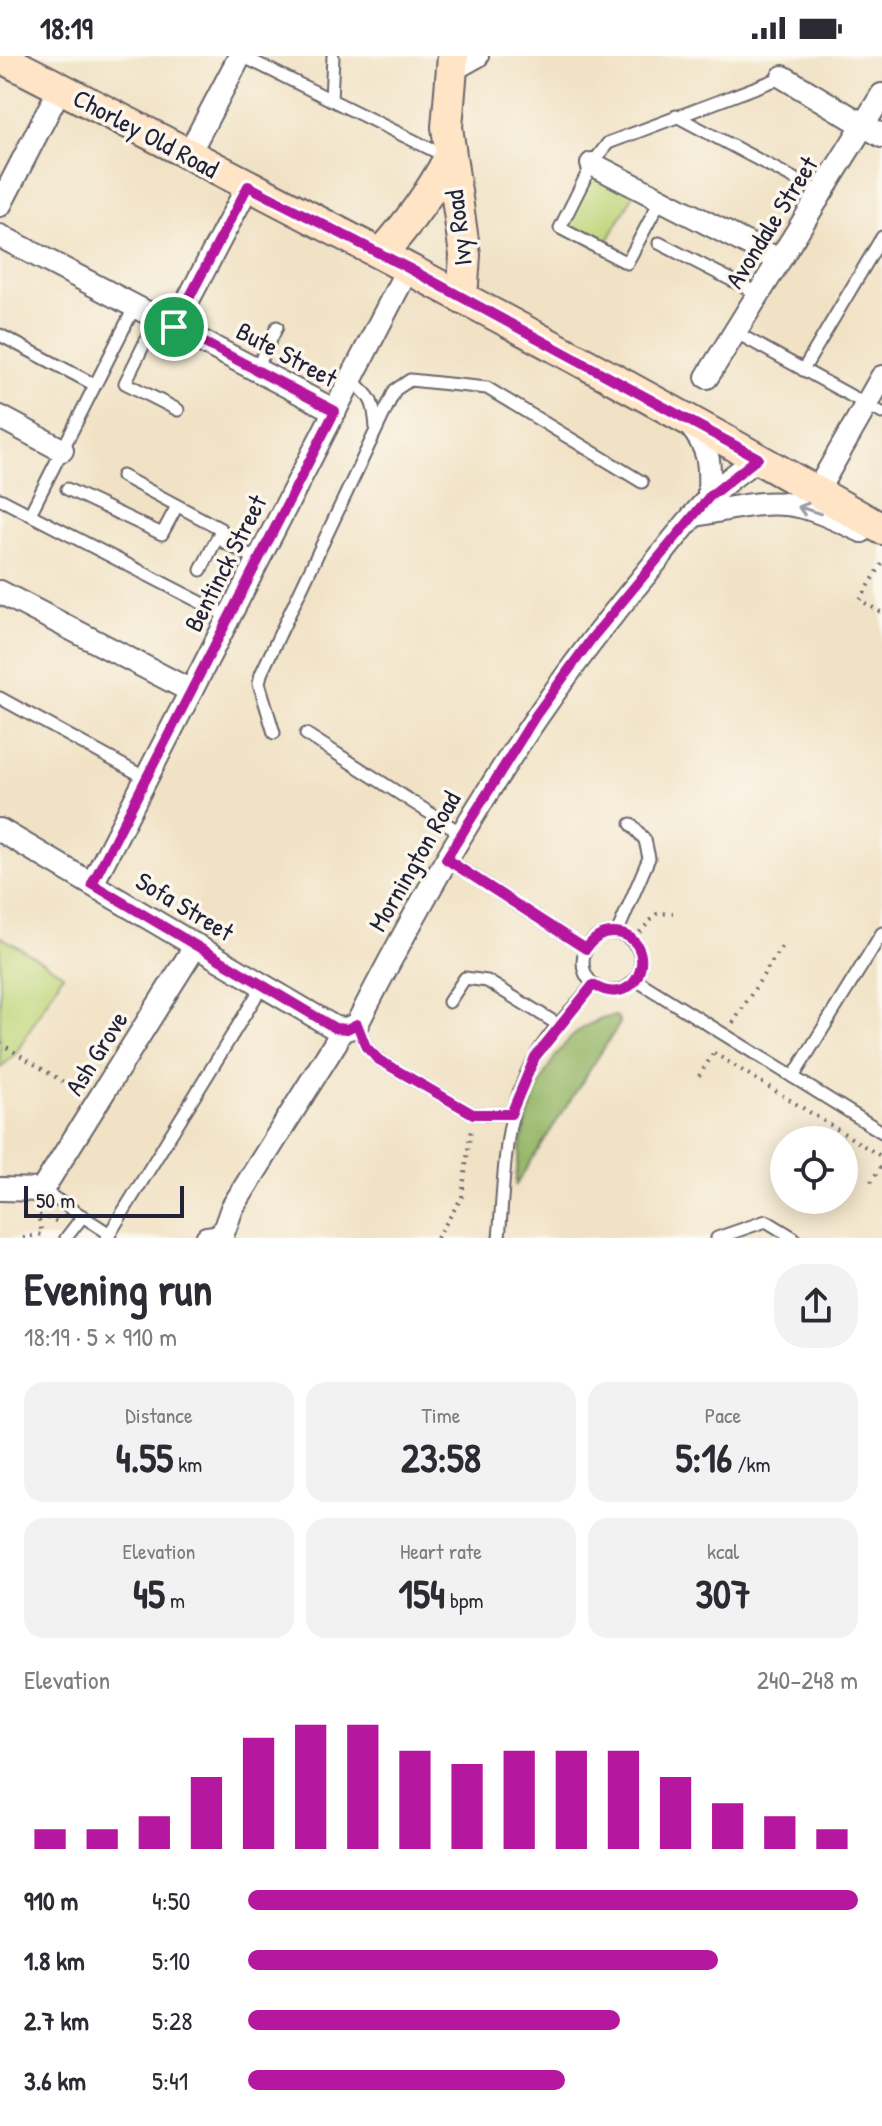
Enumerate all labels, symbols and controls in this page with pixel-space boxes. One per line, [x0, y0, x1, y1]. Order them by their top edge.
text: 18:19 [40, 8, 93, 48]
street label: Chorley Old Road [67, 80, 225, 186]
street label: Avondale Street [717, 148, 826, 295]
street label: Ivy Road [436, 188, 480, 268]
pin [140, 293, 208, 361]
icon: arrive [152, 305, 196, 349]
street label: Bute Street [230, 313, 344, 396]
street label: Bentinck Street [176, 488, 275, 637]
one-way arrow [797, 502, 822, 517]
street label: Mornington Road [360, 784, 468, 938]
street label: Sofa Street [130, 863, 241, 949]
street label: Ash Grove [56, 1004, 136, 1102]
map controls [770, 1126, 858, 1214]
button: locate [770, 1126, 858, 1214]
scale bar [24, 1182, 184, 1218]
text: 50 m [36, 1185, 75, 1215]
text: Evening run [24, 1259, 212, 1319]
button: share [774, 1264, 858, 1348]
text: 18:19 · 5 × 910 m [24, 1319, 177, 1354]
text: Distance [125, 1400, 193, 1430]
text: Time [422, 1400, 460, 1430]
text: Pace [705, 1400, 741, 1430]
text: 4.55 [116, 1430, 173, 1484]
text: 23:58 [401, 1430, 481, 1484]
text: 5:16 [675, 1430, 732, 1484]
text: km [173, 1449, 202, 1479]
text: /km [732, 1449, 771, 1479]
text: Elevation [122, 1536, 196, 1566]
text: Heart rate [400, 1536, 482, 1566]
text: kcal [707, 1536, 739, 1566]
text: 45 [133, 1566, 165, 1620]
text: 154 [399, 1566, 445, 1620]
text: 307 [695, 1566, 751, 1620]
text: m [165, 1585, 185, 1615]
text: bpm [445, 1585, 483, 1615]
text: Elevation [24, 1662, 110, 1697]
text: 240–248 m [757, 1662, 858, 1697]
text: 910 m [24, 1883, 78, 1918]
text: 4:50 [152, 1883, 190, 1918]
text: 1.8 km [24, 1943, 85, 1978]
text: 5:10 [152, 1943, 190, 1978]
text: 2.7 km [24, 2003, 89, 2038]
text: 5:28 [152, 2003, 192, 2038]
text: 3.6 km [24, 2063, 86, 2098]
text: 5:41 [152, 2063, 188, 2098]

